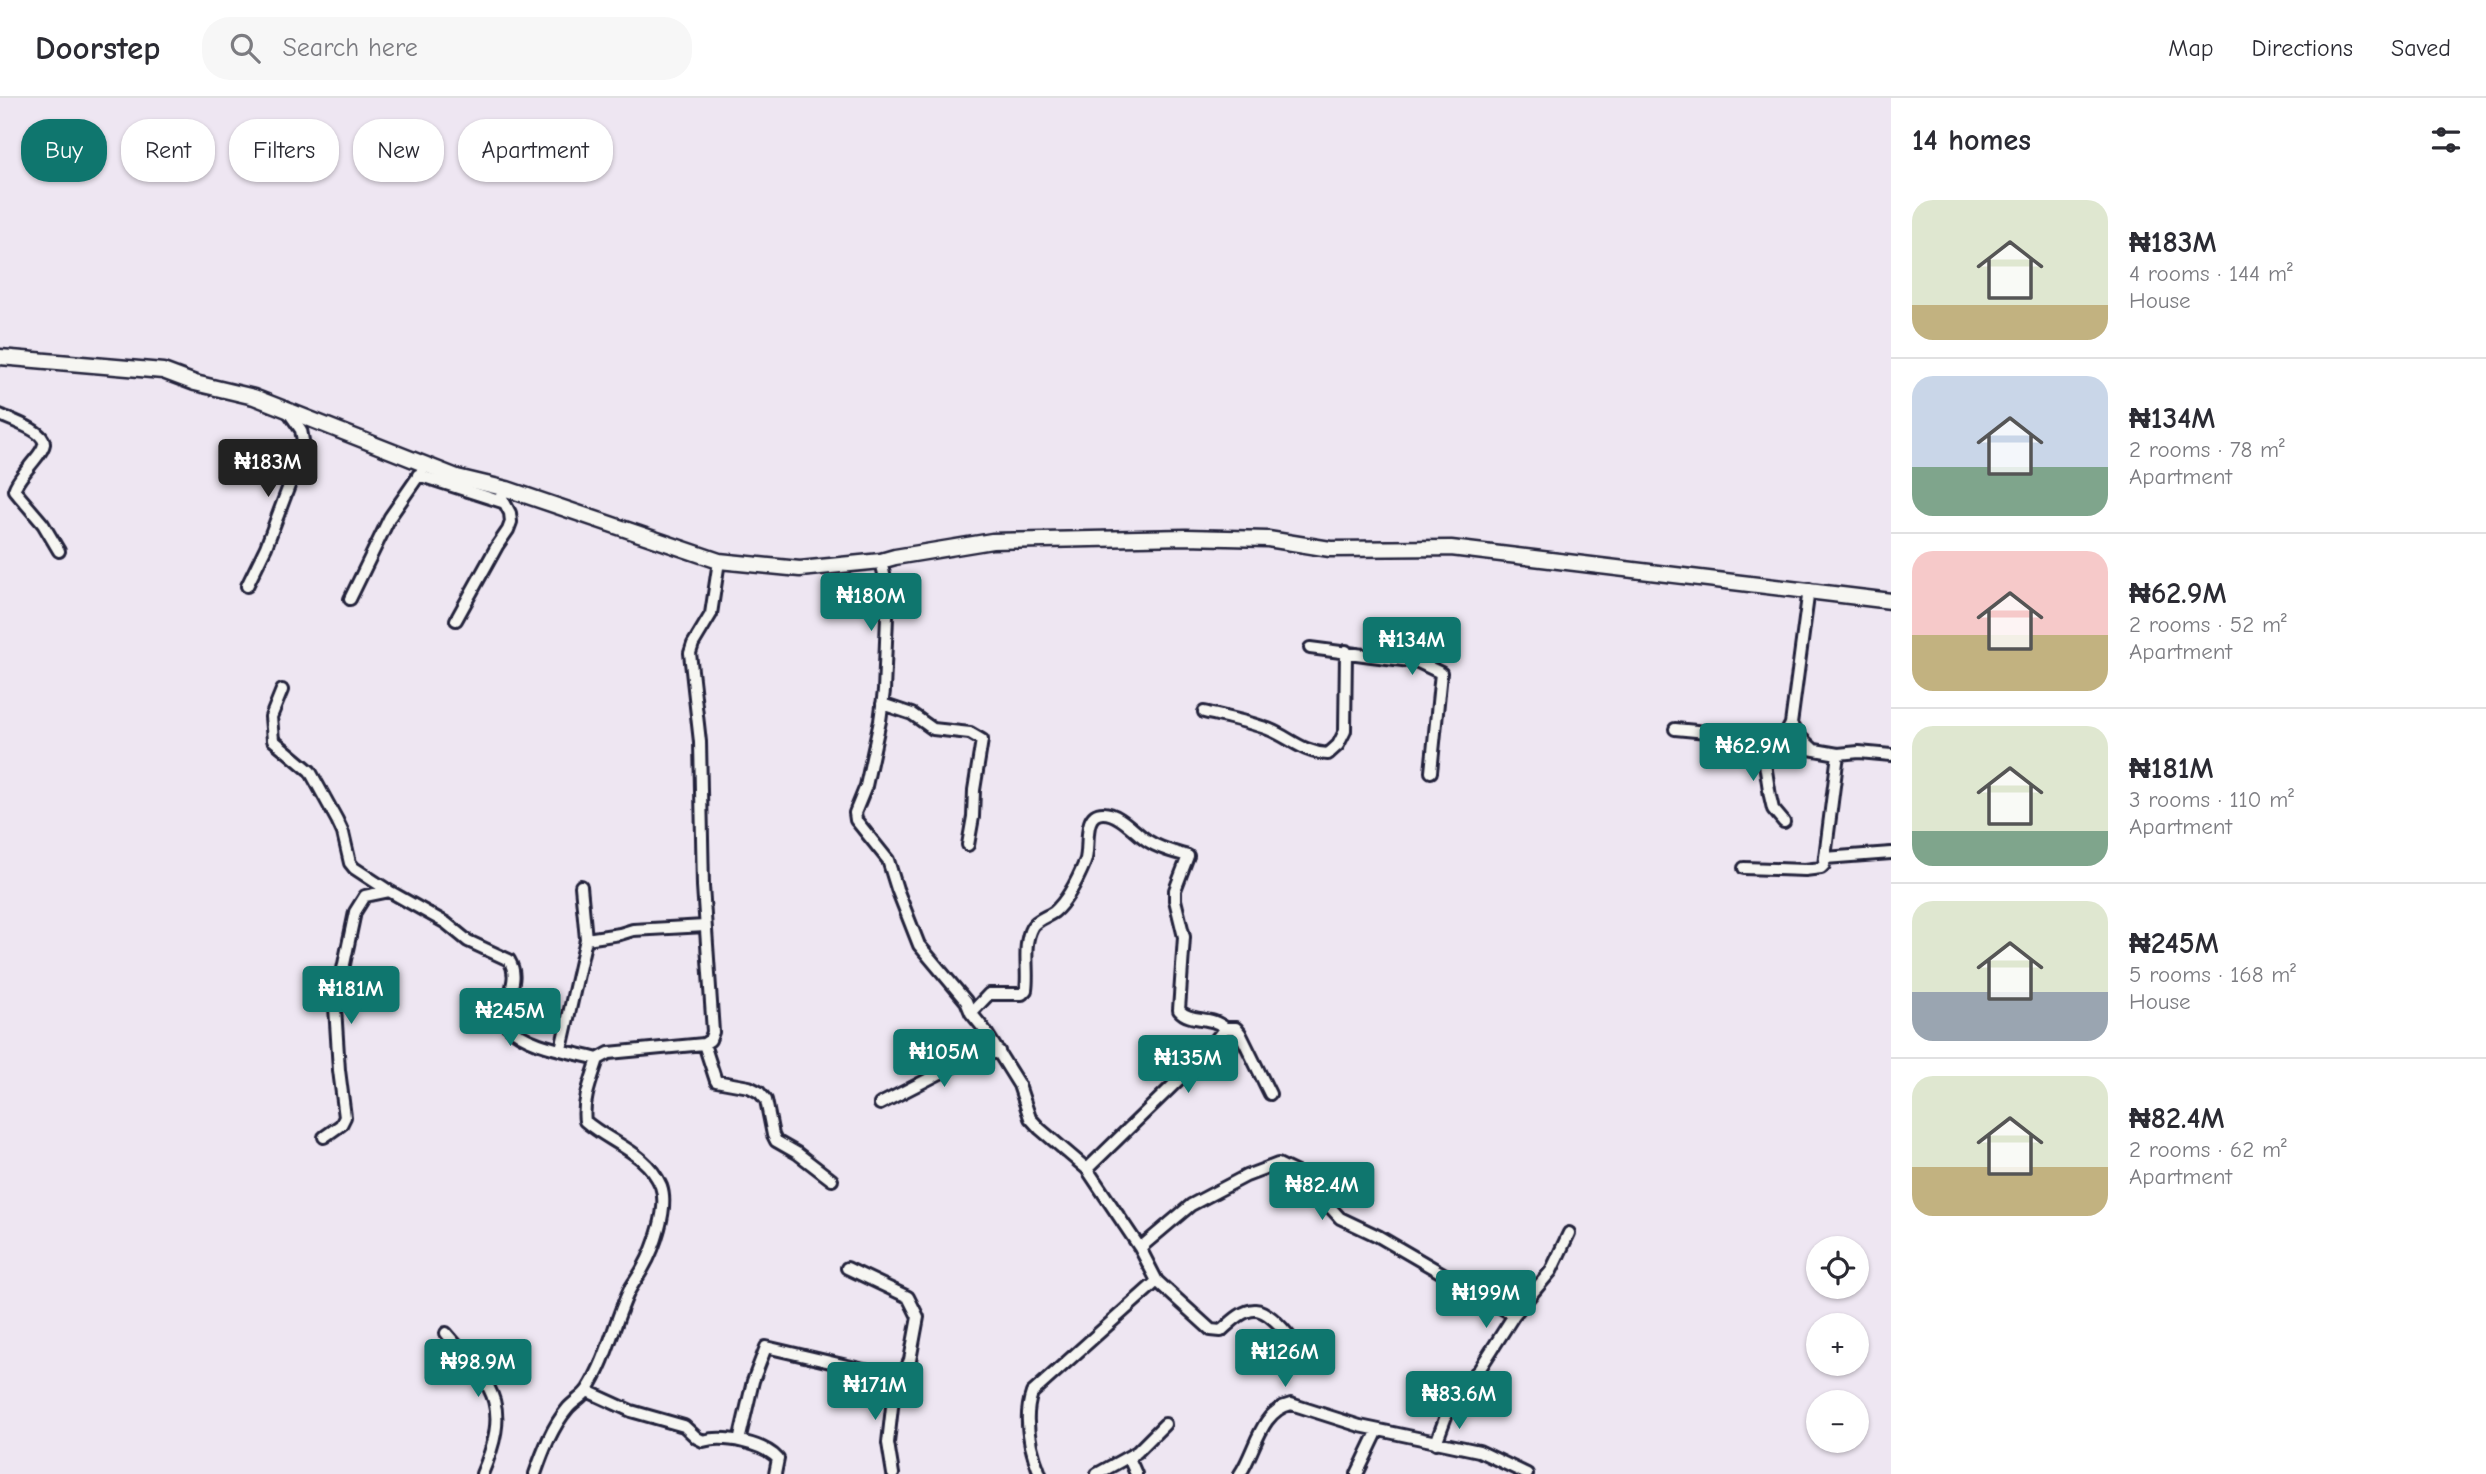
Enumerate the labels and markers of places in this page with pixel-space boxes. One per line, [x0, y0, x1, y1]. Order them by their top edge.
pin: ₦183M [219, 440, 317, 499]
pin: ₦180M [822, 574, 920, 633]
pin: ₦134M [1363, 618, 1461, 677]
pin: ₦62.9M [1696, 724, 1810, 783]
pin: ₦181M [302, 967, 400, 1026]
pin: ₦245M [461, 988, 559, 1048]
pin: ₦105M [895, 1030, 993, 1089]
pin: ₦135M [1139, 1035, 1237, 1095]
pin: ₦82.4M [1265, 1162, 1379, 1222]
pin: ₦199M [1437, 1270, 1535, 1330]
pin: ₦126M [1236, 1330, 1334, 1389]
pin: ₦98.9M [421, 1340, 535, 1399]
pin: ₦171M [826, 1362, 924, 1422]
pin: ₦83.6M [1402, 1372, 1516, 1431]

